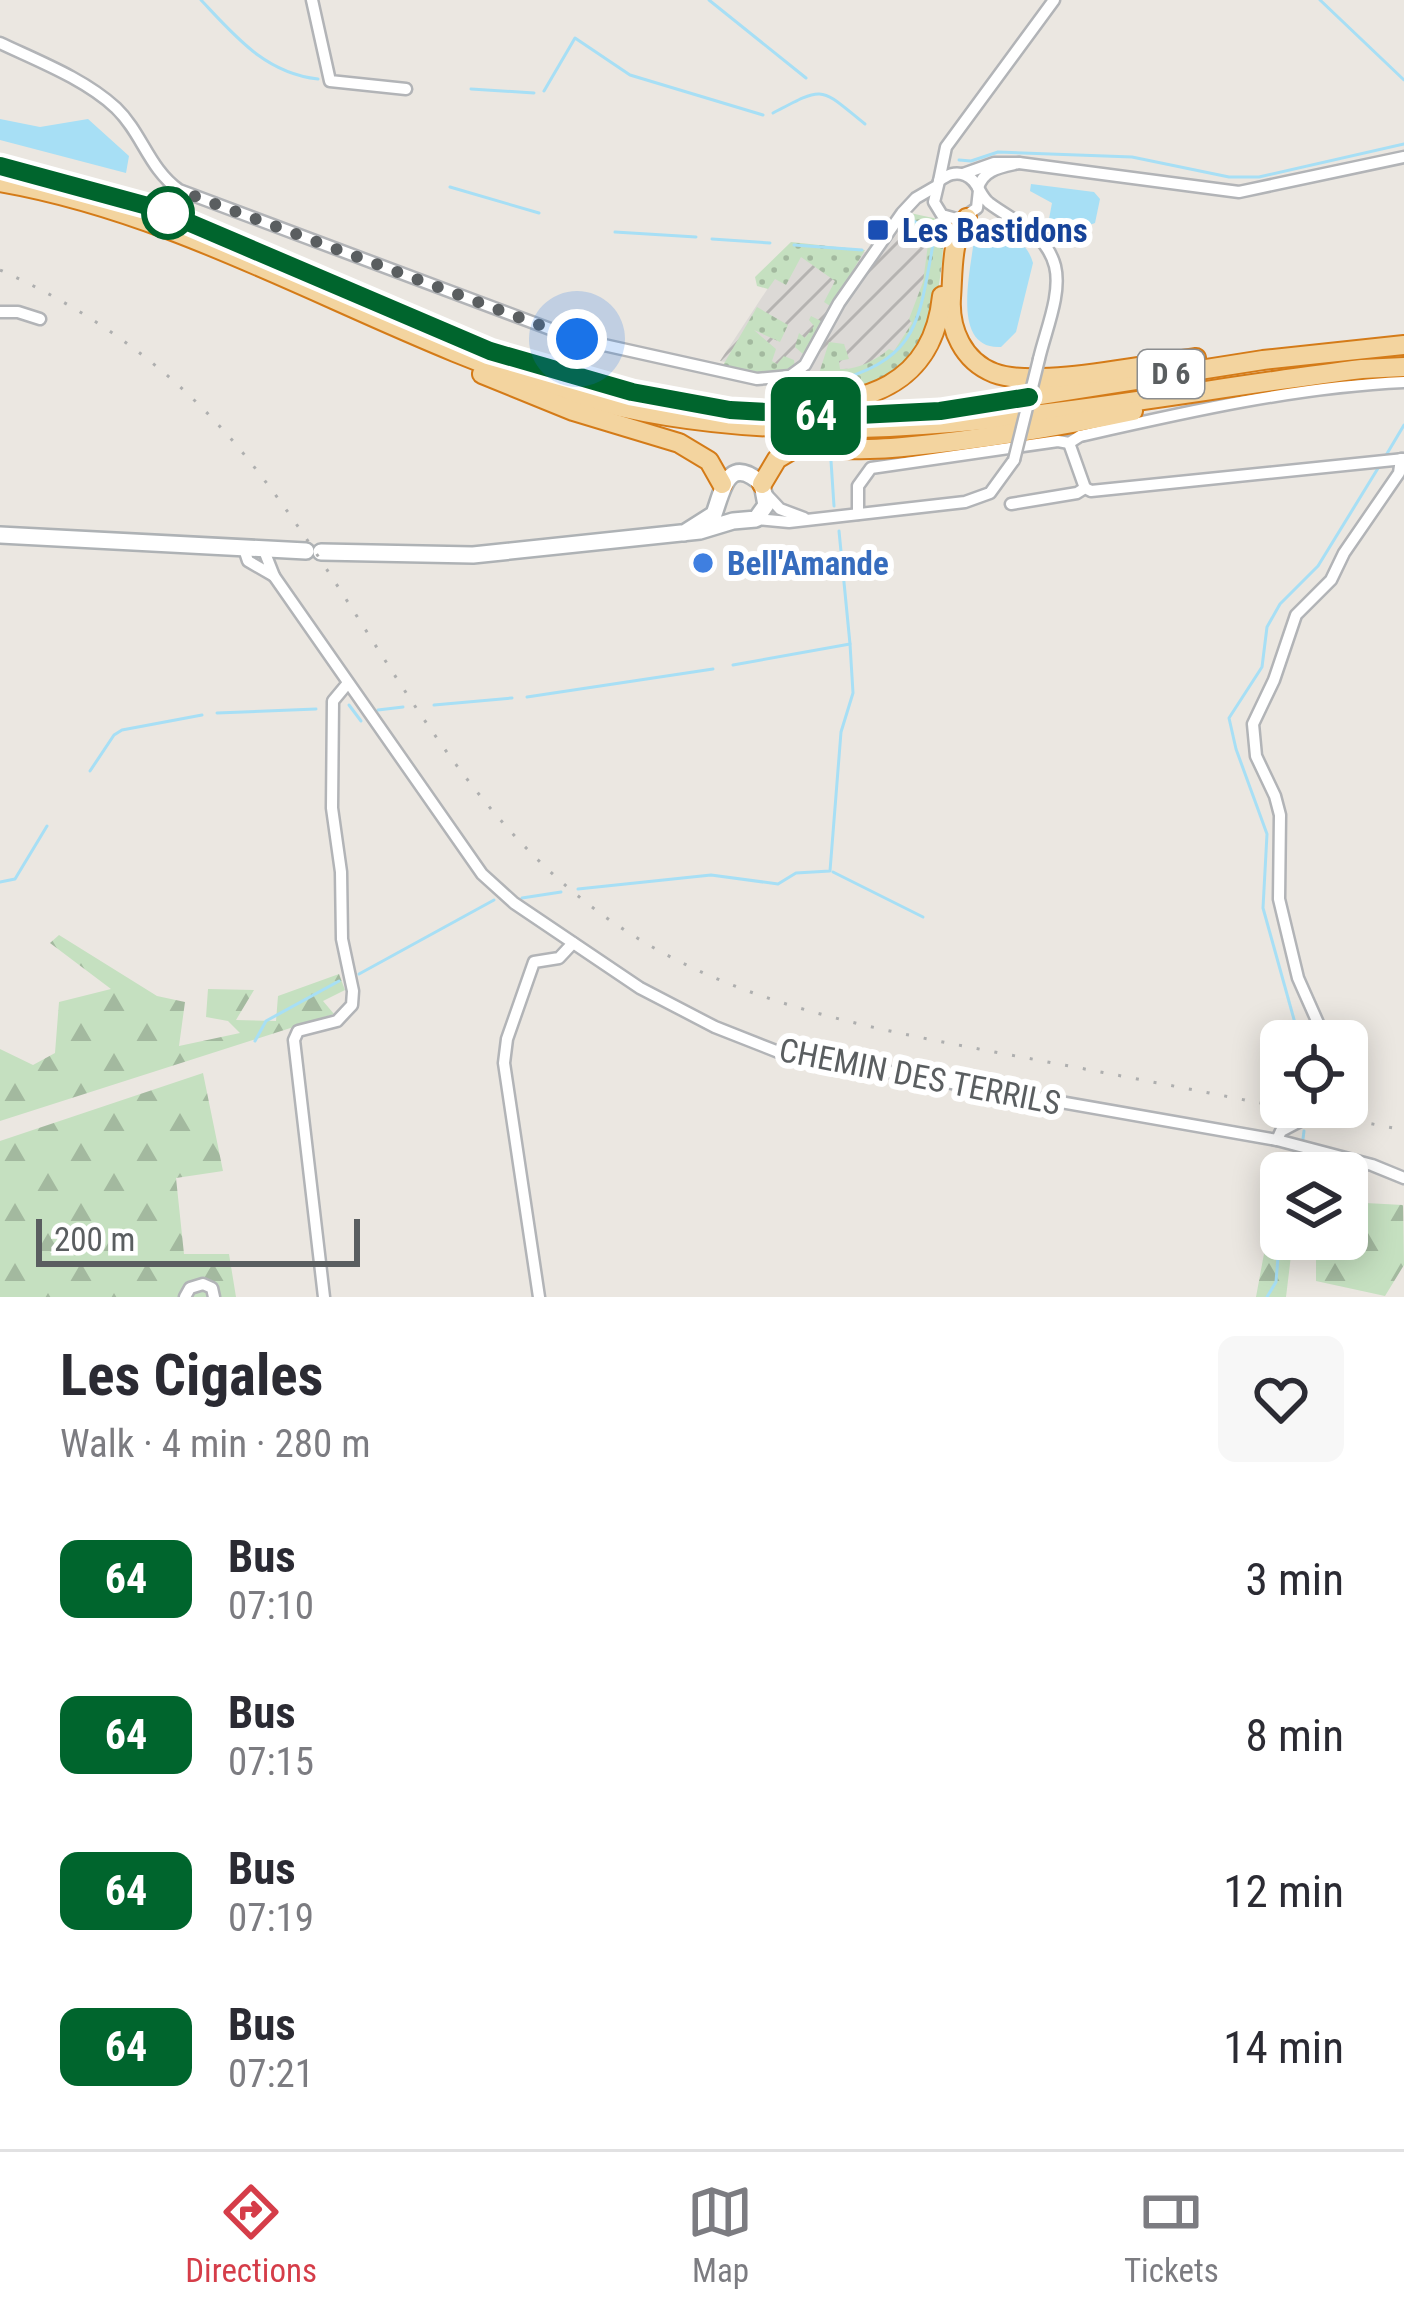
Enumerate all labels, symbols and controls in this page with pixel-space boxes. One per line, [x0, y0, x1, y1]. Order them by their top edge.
unlabelled marker [143, 188, 193, 238]
place label: Les Bastidons [902, 211, 1088, 250]
marker: Les Bastidons [865, 217, 891, 243]
your location [547, 309, 607, 369]
road number: D 6 [1138, 350, 1204, 398]
line badge: 64 [762, 377, 870, 455]
text: 64 [795, 391, 837, 440]
place label: Bell'Amande [727, 544, 889, 583]
marker: Bell'Amande [690, 550, 716, 576]
map controls [1260, 1020, 1368, 1260]
button: locate [1260, 1020, 1368, 1128]
street label: CHEMIN DES TERRILS [776, 1030, 1064, 1123]
button: layers [1260, 1152, 1368, 1260]
scale bar [36, 1213, 360, 1266]
text: 200 m [54, 1220, 135, 1259]
button: heart [1218, 1336, 1344, 1462]
text: Les Cigales [60, 1342, 324, 1409]
text: Walk · 4 min · 280 m [60, 1421, 371, 1467]
text: Bus [228, 1530, 296, 1583]
text: 3 min [1245, 1553, 1344, 1606]
text: 64 [105, 1554, 147, 1603]
text: 07:10 [228, 1583, 314, 1629]
text: Bus [228, 1686, 296, 1739]
text: 8 min [1245, 1709, 1344, 1762]
text: 64 [105, 1710, 147, 1759]
text: 07:15 [228, 1739, 314, 1785]
text: Bus [228, 1842, 296, 1895]
text: 12 min [1223, 1865, 1344, 1918]
text: 64 [105, 1866, 147, 1915]
text: 07:19 [228, 1895, 314, 1941]
text: Bus [228, 1998, 296, 2051]
text: 14 min [1223, 2021, 1344, 2074]
text: 64 [105, 2022, 147, 2071]
text: 07:21 [228, 2051, 314, 2097]
tab: Directions [185, 2179, 317, 2290]
tab: Map [687, 2179, 753, 2290]
tab: Tickets [1124, 2179, 1219, 2290]

